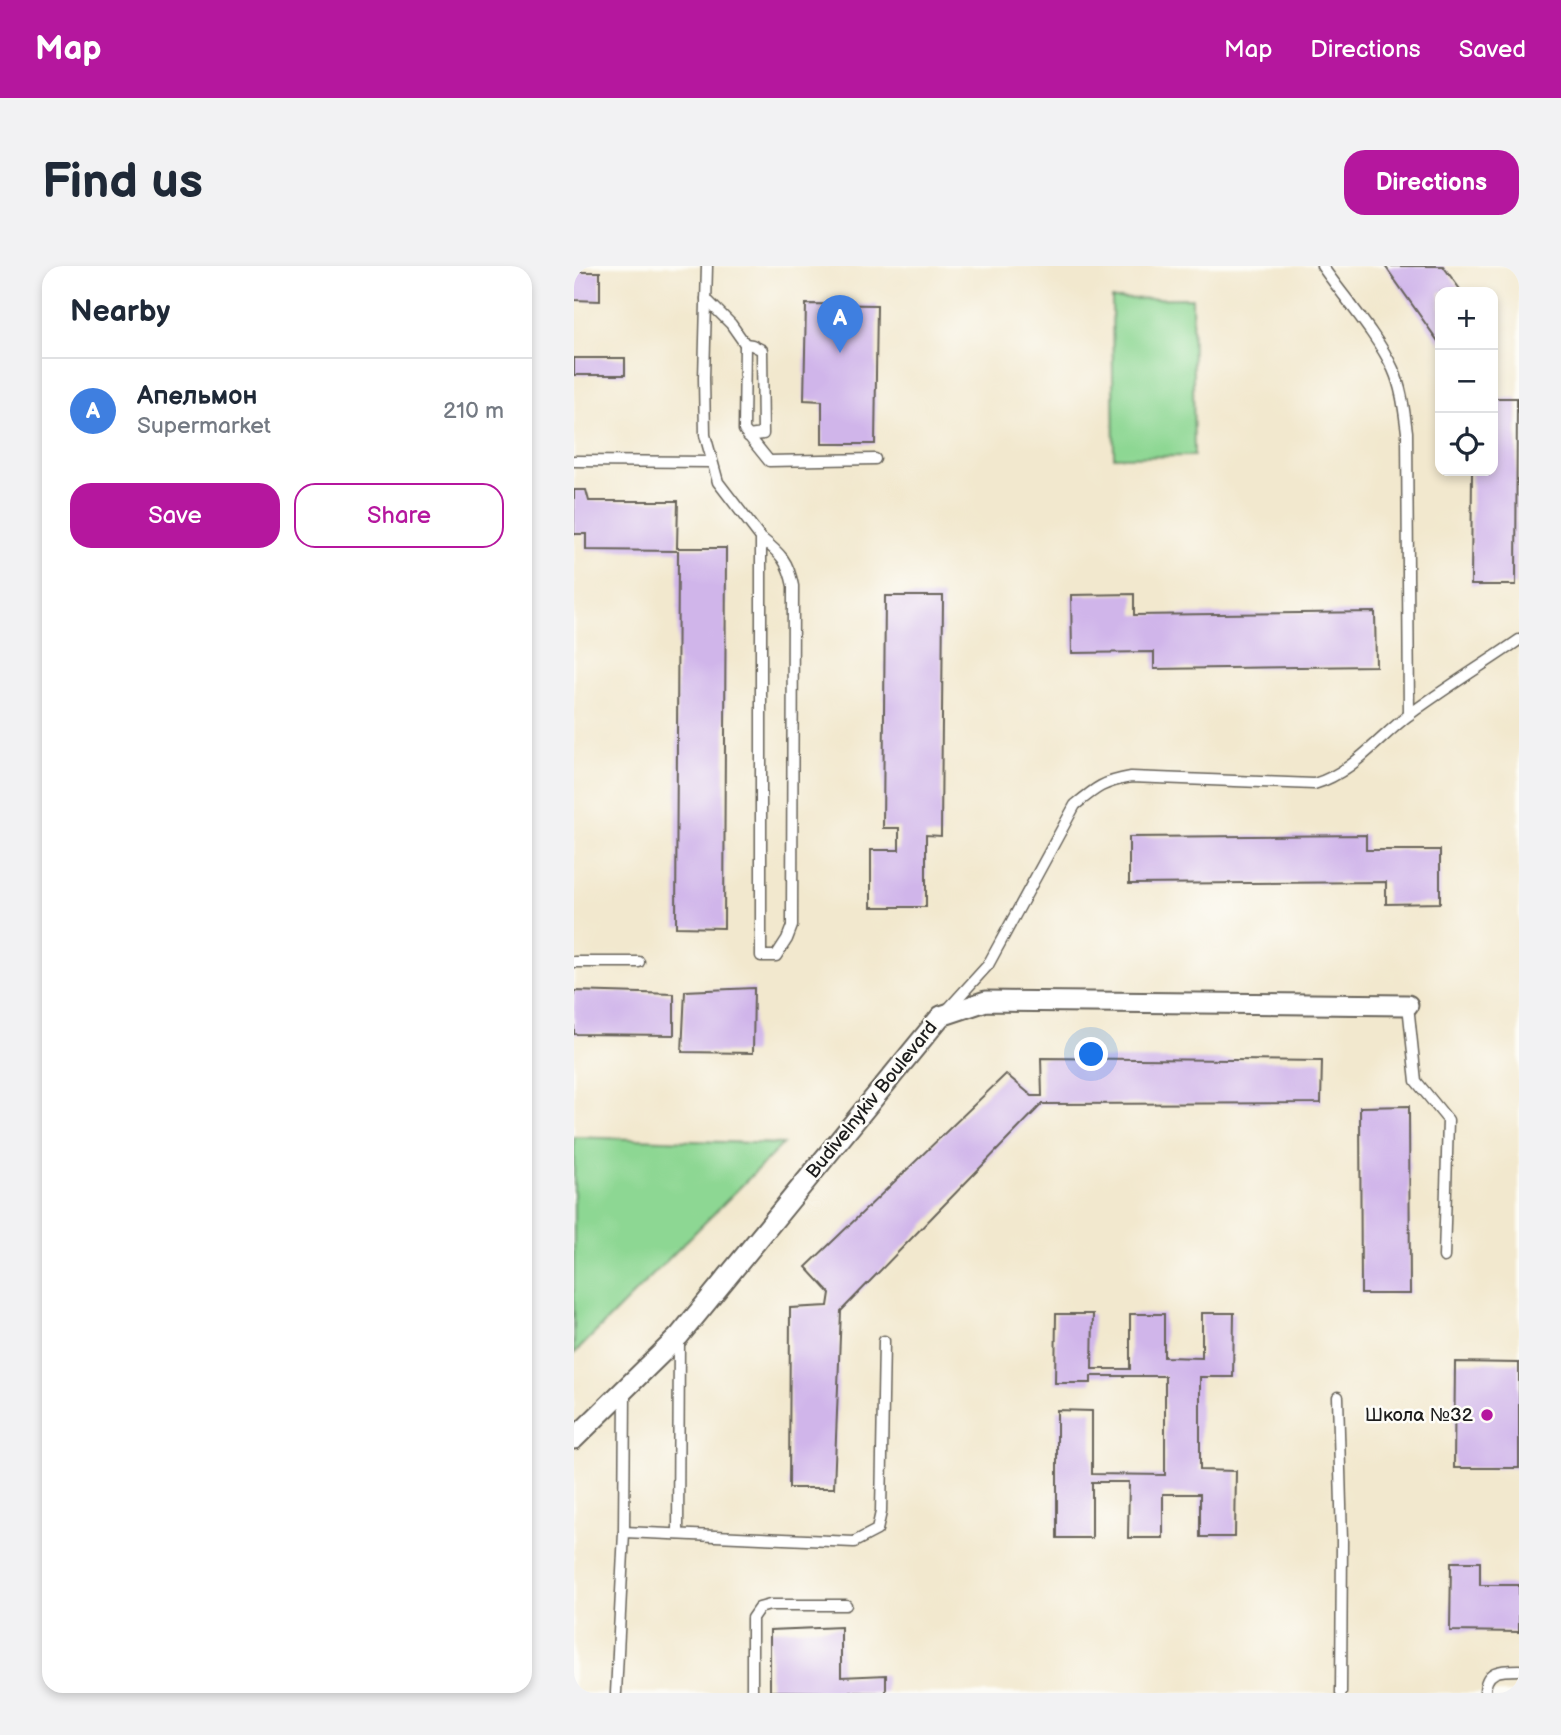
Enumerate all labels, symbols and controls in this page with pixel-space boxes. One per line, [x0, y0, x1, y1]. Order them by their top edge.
text: Map [35, 29, 101, 69]
text: Map [1224, 35, 1272, 64]
text: Directions [1310, 35, 1421, 64]
text: Saved [1459, 35, 1526, 64]
button: Directions [1344, 150, 1519, 215]
text: Find us [42, 153, 203, 212]
map controls [1435, 287, 1498, 476]
button: + [1435, 287, 1498, 350]
text: Nearby [70, 294, 170, 330]
pin: A [817, 295, 863, 353]
button: − [1435, 350, 1498, 413]
text: Апельмон [137, 381, 257, 412]
text: A [86, 397, 100, 425]
text: 210 m [443, 397, 504, 425]
text: Supermarket [137, 412, 271, 440]
button: locate [1435, 413, 1498, 476]
button: Save [70, 483, 280, 548]
button: Share [294, 483, 504, 548]
street label: Budivelnykiv Boulevard [801, 1017, 943, 1183]
your location [1074, 1037, 1108, 1071]
place label: Школа №32 [1365, 1404, 1474, 1427]
marker: Школа №32 [1479, 1407, 1495, 1423]

